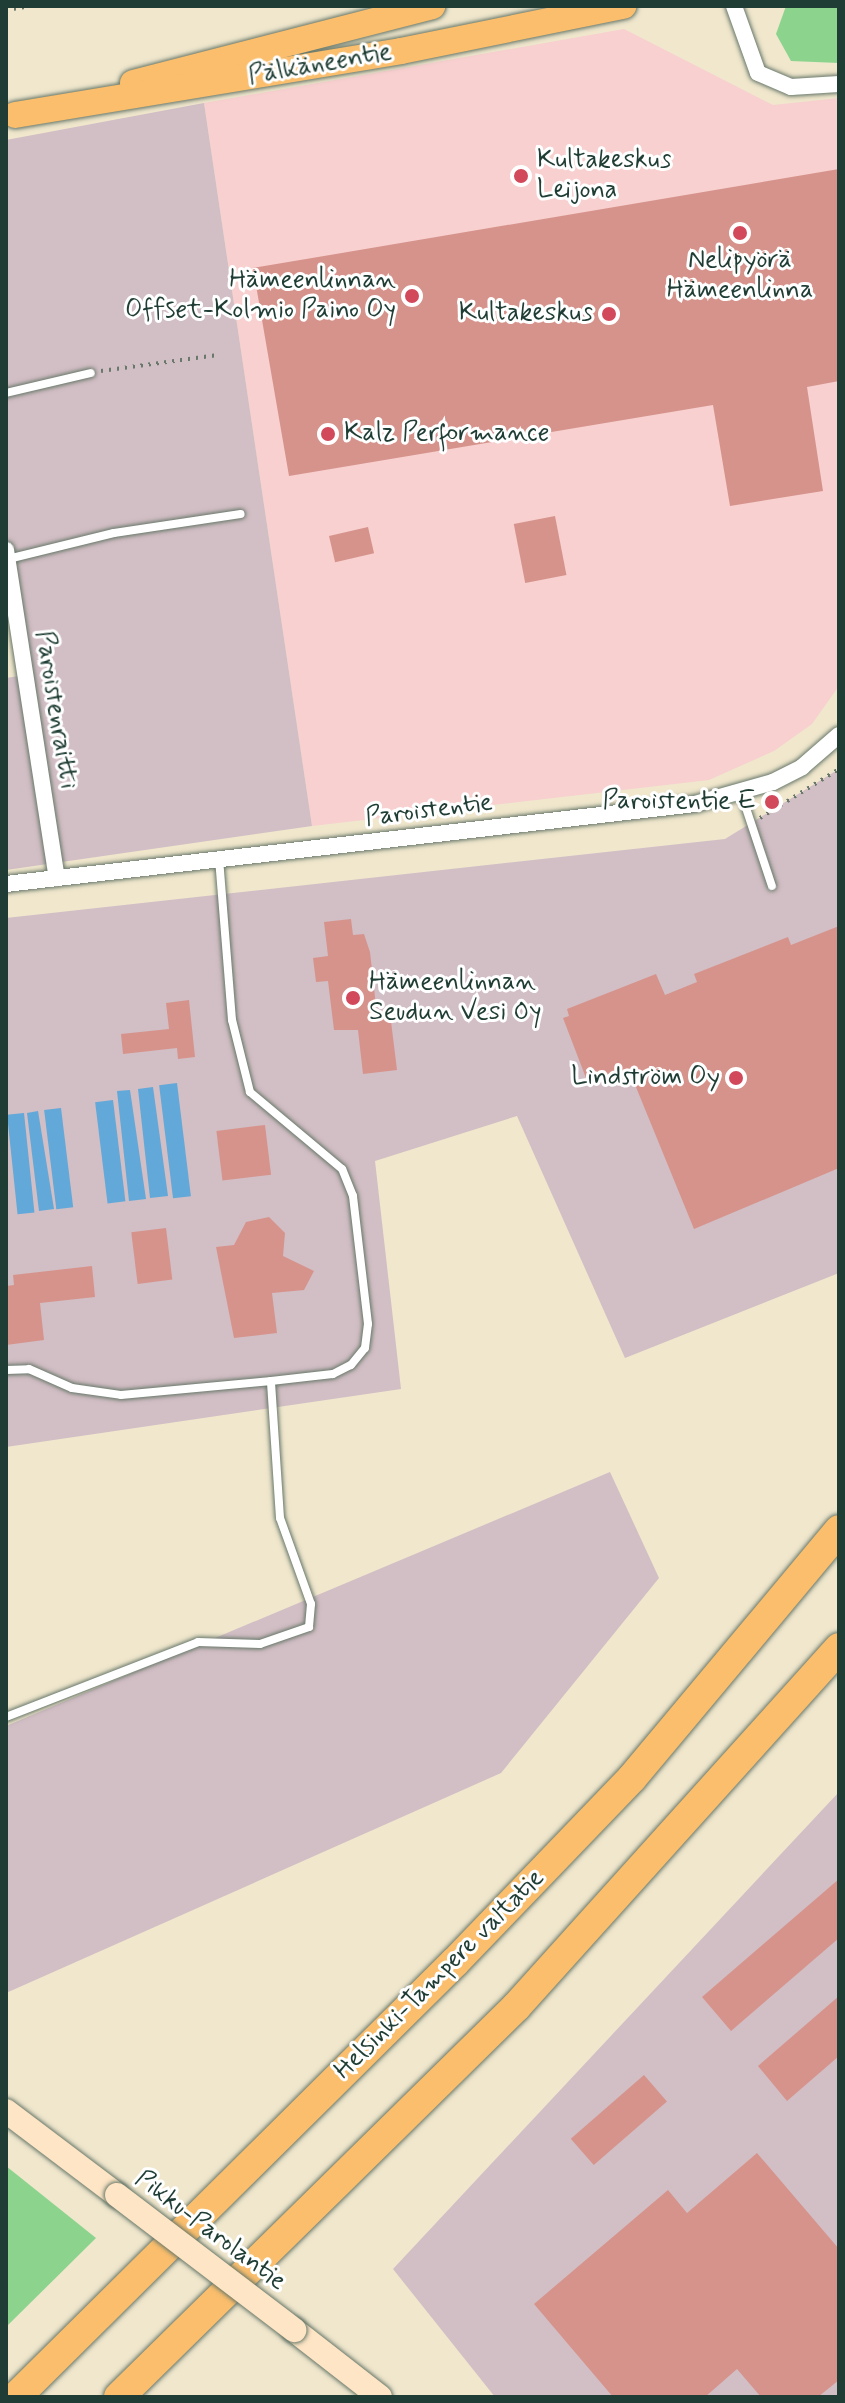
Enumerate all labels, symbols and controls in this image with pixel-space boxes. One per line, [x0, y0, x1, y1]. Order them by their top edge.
street label: Pälkäneentie [246, 37, 394, 93]
place label: Kultakeskus Leijona [537, 145, 671, 206]
marker: Kultakeskus Leijona [512, 167, 530, 185]
marker: Nelipyörä Hämeenlinna [731, 224, 749, 242]
place label: Nelipyörä Hämeenlinna [667, 245, 813, 306]
place label: Hämeenlinnan Offset-Kolmio Paino Oy [125, 265, 396, 326]
marker: Hämeenlinnan Offset-Kolmio Paino Oy [403, 287, 421, 305]
place label: Kultakeskus [459, 298, 593, 330]
marker: Kultakeskus [600, 305, 618, 323]
place label: Kalz Performance [344, 418, 549, 450]
marker: Kalz Performance [319, 425, 337, 443]
street label: Paroistenraitti [27, 629, 83, 791]
place label: Paroistentie E [606, 786, 756, 818]
street label: Paroistentie [364, 788, 494, 834]
marker: Paroistentie E [763, 793, 781, 811]
place label: Hämeenlinnan Seudun Vesi Oy [369, 967, 543, 1028]
marker: Hämeenlinnan Seudun Vesi Oy [344, 989, 362, 1007]
place label: Lindström Oy [572, 1062, 720, 1094]
marker: Lindström Oy [727, 1069, 745, 1087]
street label: Helsinki-Tampere valtatie [329, 1864, 551, 2086]
street label: Pikku-Parolantie [128, 2164, 292, 2298]

